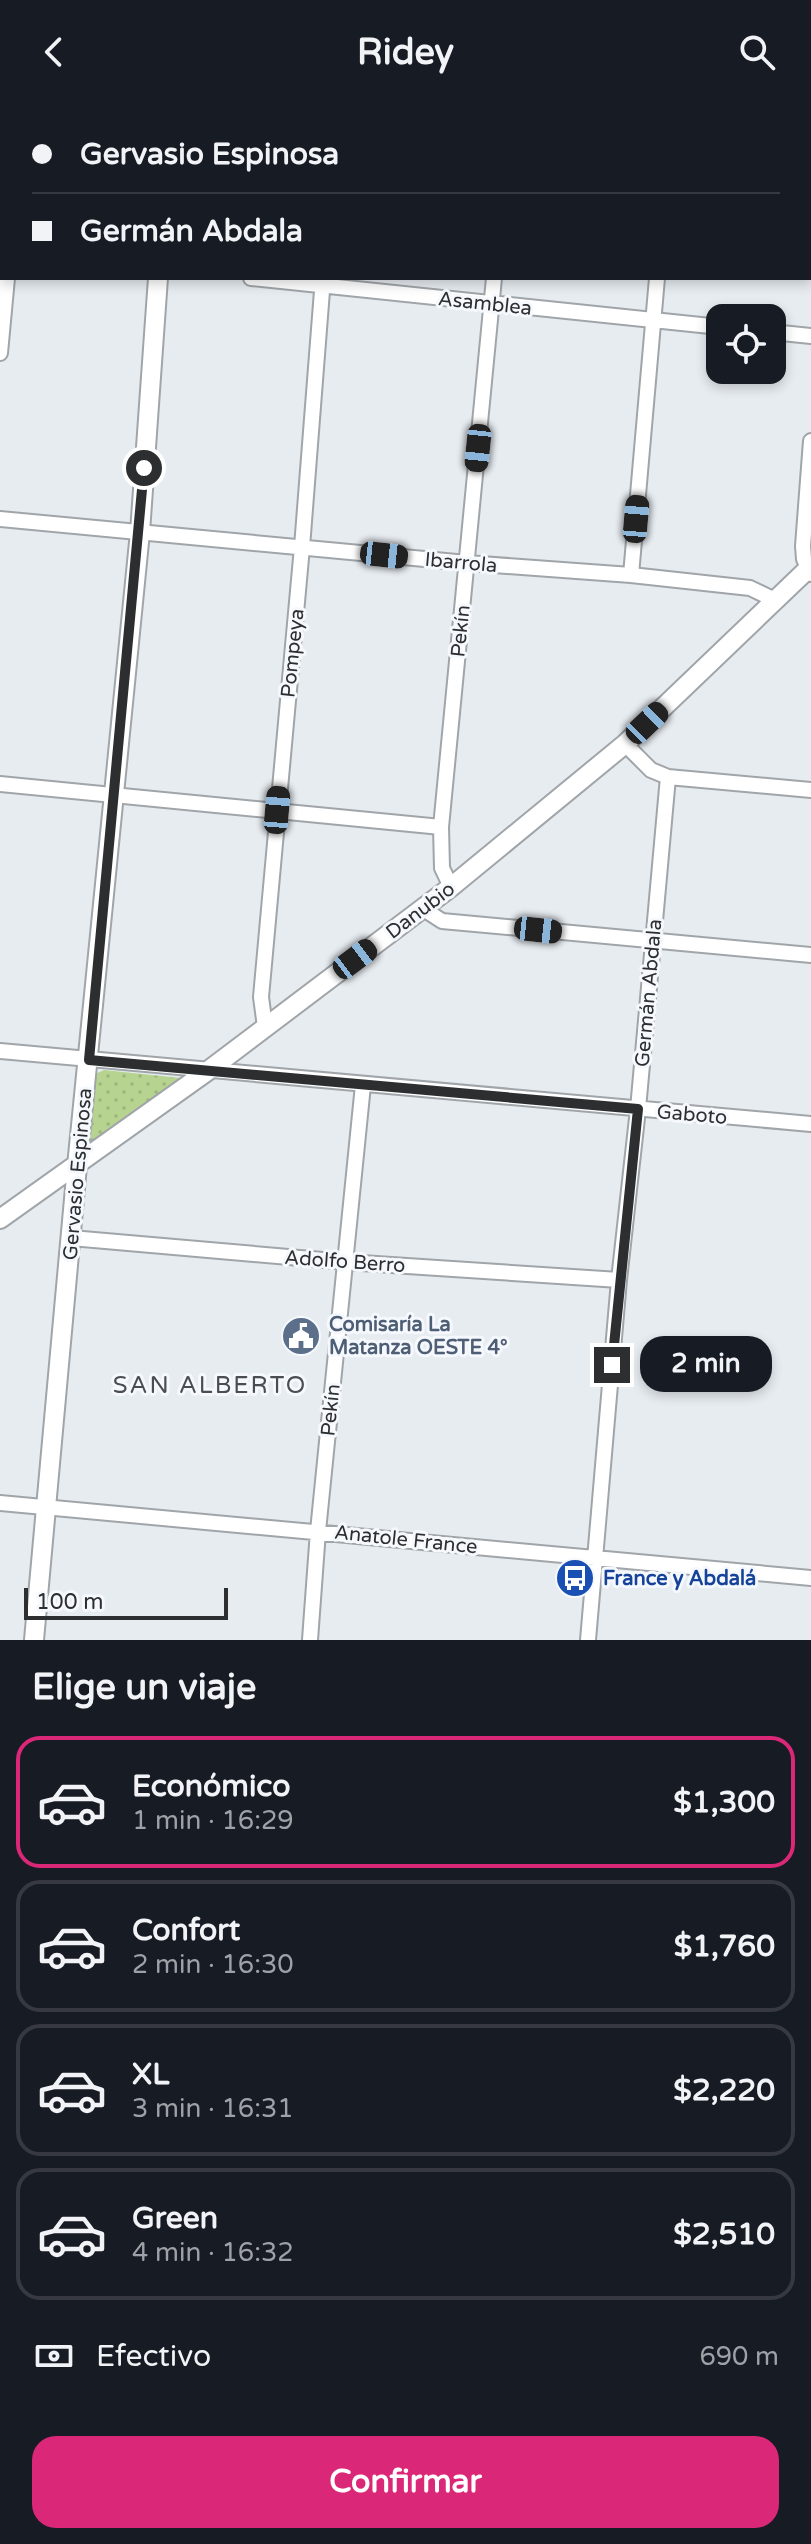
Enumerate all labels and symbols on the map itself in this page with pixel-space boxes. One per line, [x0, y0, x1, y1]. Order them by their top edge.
street label: Asamblea [437, 287, 533, 321]
car [464, 423, 492, 473]
route start [126, 450, 162, 486]
car [622, 494, 650, 544]
car [359, 541, 409, 569]
street label: Ibarrola [424, 548, 498, 578]
street label: Pekín [446, 604, 476, 658]
street label: Pompeya [276, 607, 310, 699]
car [621, 698, 673, 748]
car [263, 785, 291, 835]
street label: Danubio [381, 877, 460, 944]
car [513, 916, 563, 944]
street label: Germán Abdala [631, 918, 667, 1068]
car [329, 935, 381, 983]
street label: Gervasio Espinosa [59, 1087, 97, 1261]
street label: Gaboto [656, 1100, 728, 1130]
street label: Adolfo Berro [284, 1246, 406, 1278]
place label: Comisaría La Matanza OESTE 4° [329, 1313, 508, 1360]
public building icon: Comisaría La Matanza OESTE 4° [280, 1315, 322, 1357]
callout: 2 min [640, 1337, 772, 1393]
route end [594, 1347, 630, 1383]
district label: SAN ALBERTO [113, 1371, 307, 1400]
street label: Pekín [316, 1383, 346, 1437]
street label: Anatole France [333, 1521, 479, 1559]
bus stop icon: France y Abdalá [554, 1557, 596, 1599]
place label: France y Abdalá [603, 1567, 756, 1591]
scale bar [24, 1584, 228, 1620]

